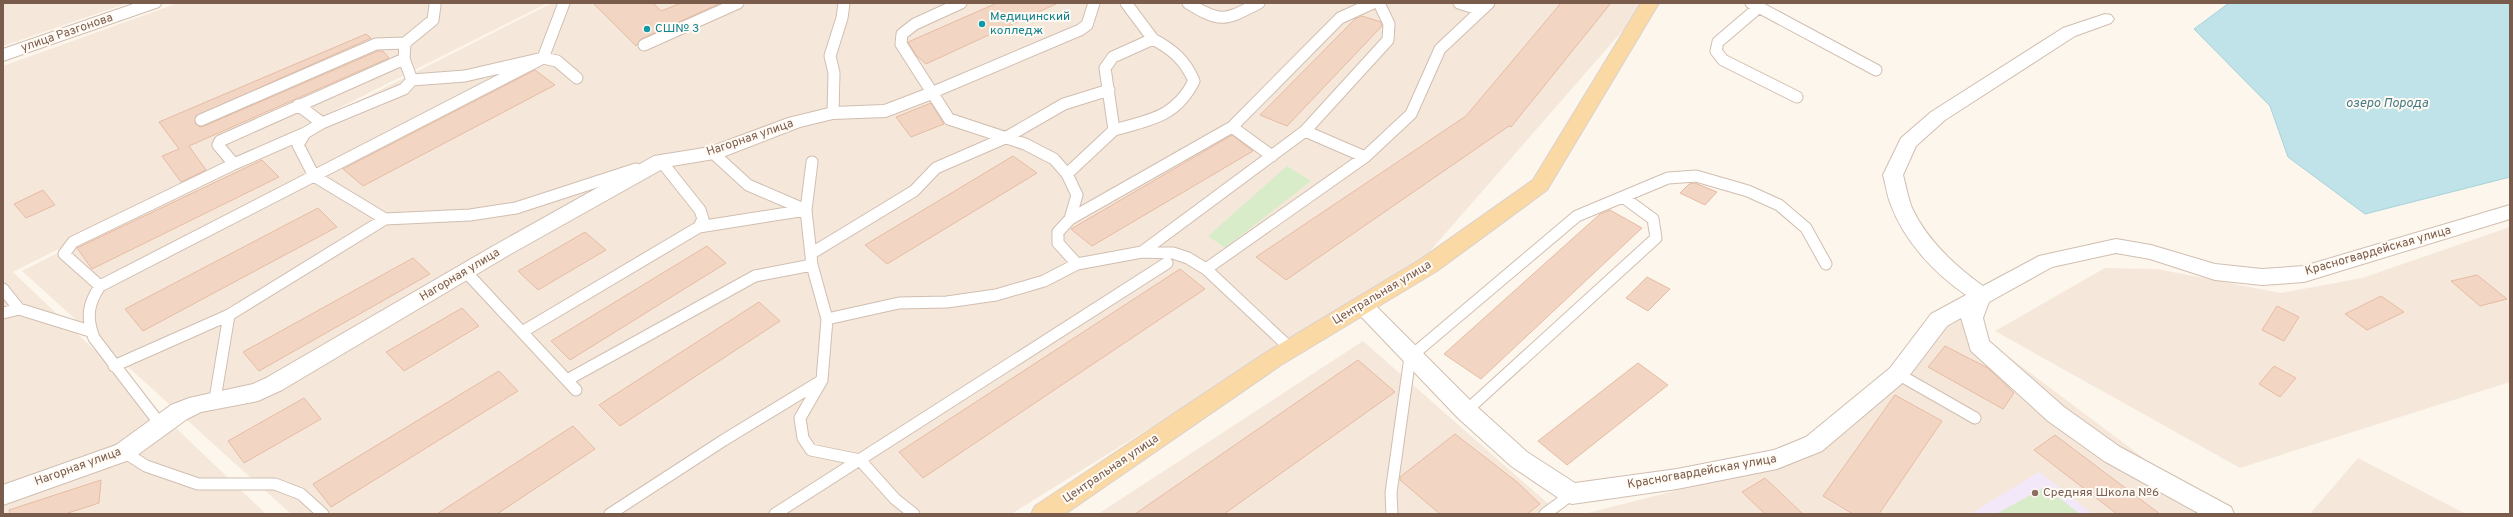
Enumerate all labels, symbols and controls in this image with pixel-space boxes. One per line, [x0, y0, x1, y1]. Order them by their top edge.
place label: Медицинский колледж [990, 9, 1070, 39]
street label: улица Разгонова [19, 10, 115, 56]
marker: Медицинский колледж [977, 19, 987, 29]
place label: СШ№ 3 [655, 21, 699, 37]
marker: СШ№ 3 [642, 24, 652, 34]
water label: озеро Порода [2346, 96, 2428, 112]
street label: Нагорная улица [704, 116, 796, 160]
street label: Красногвардейская улица [2303, 222, 2453, 280]
street label: Нагорная улица [417, 245, 503, 305]
street label: Центральная улица [1330, 257, 1434, 329]
street label: Центральная улица [1060, 431, 1162, 507]
street label: Нагорная улица [33, 444, 123, 490]
street label: Красногвардейская улица [1626, 451, 1778, 493]
place label: Средняя Школа №6 [2043, 485, 2159, 501]
marker: Средняя Школа №6 [2030, 488, 2040, 498]

